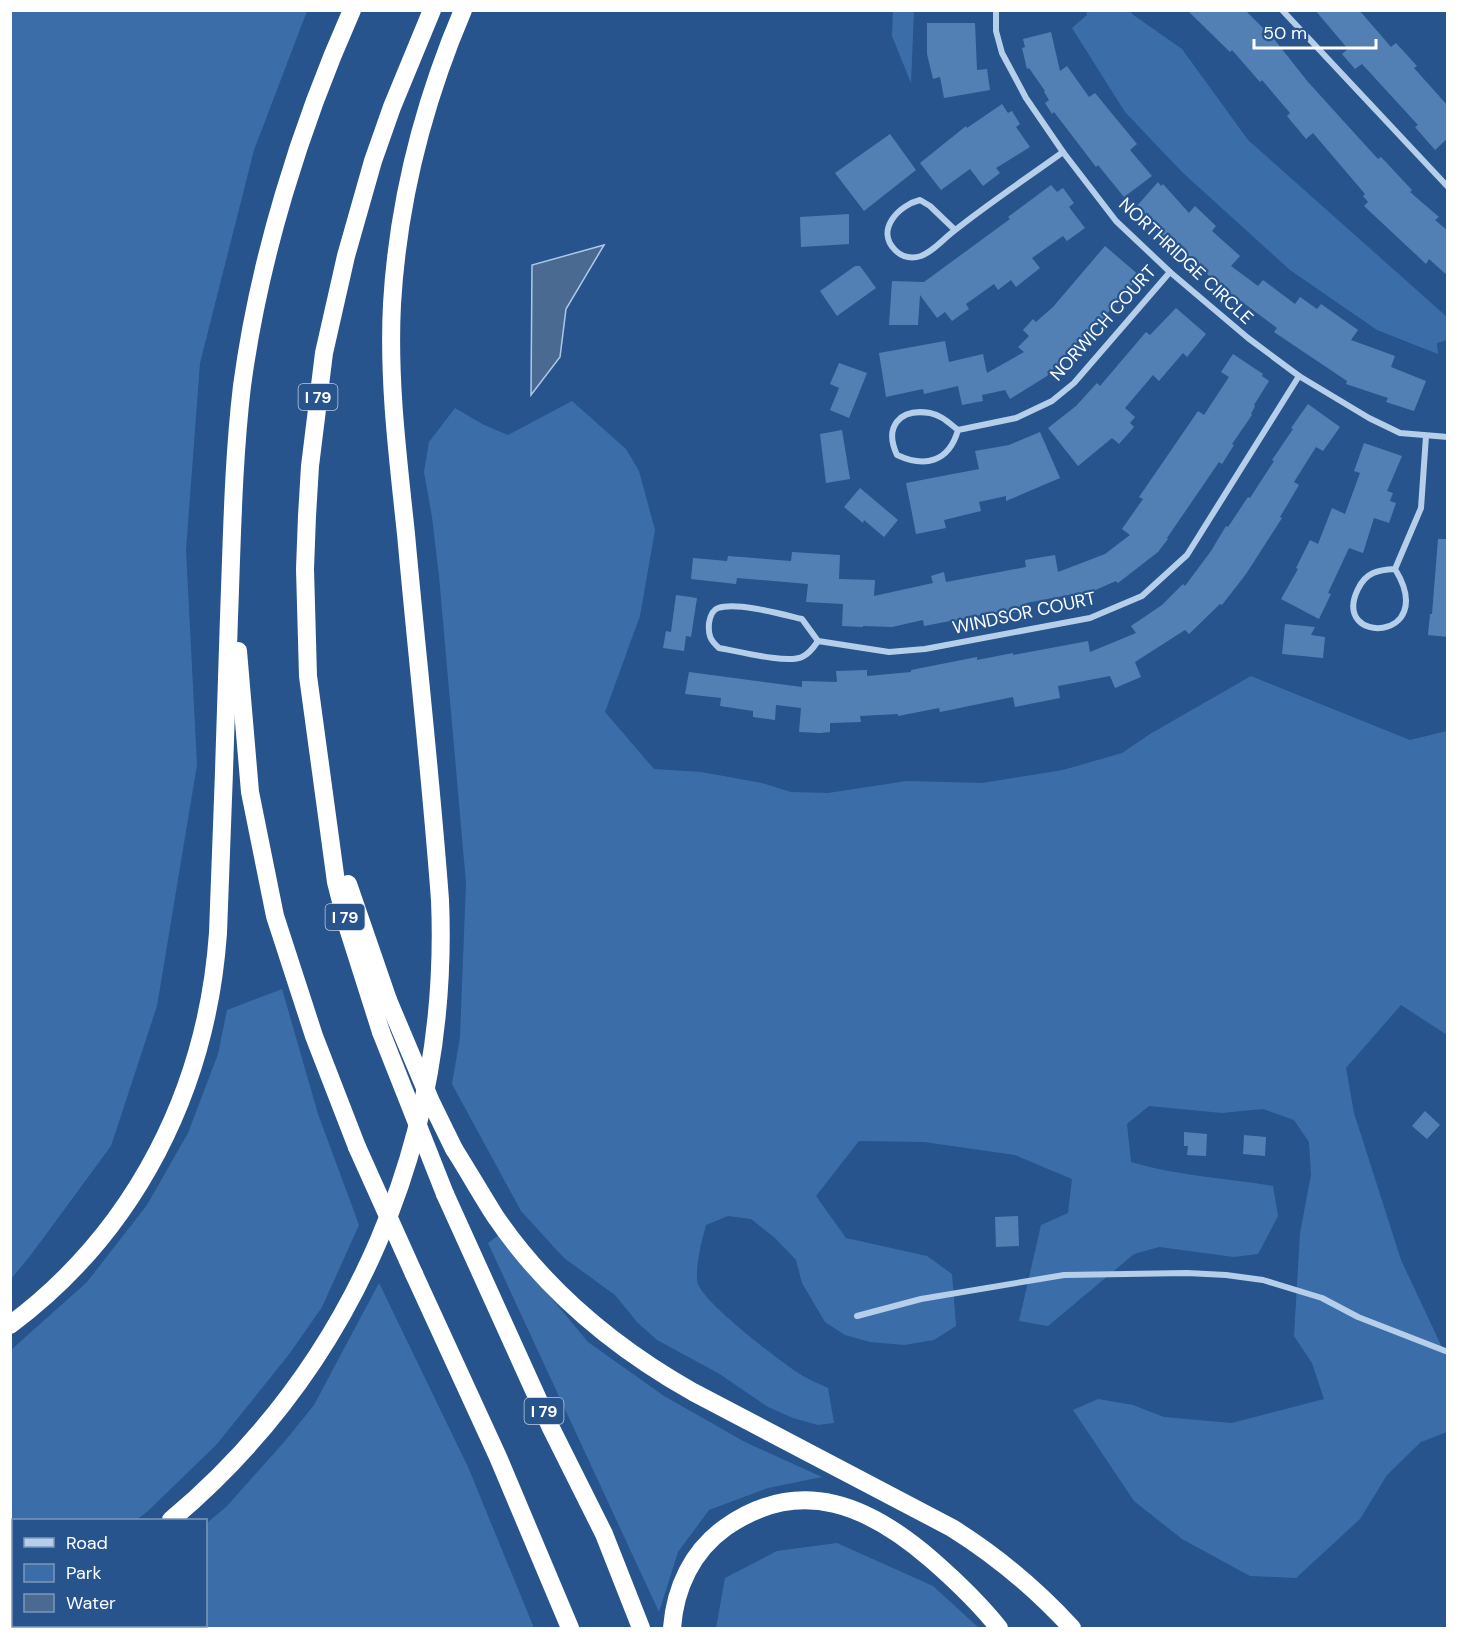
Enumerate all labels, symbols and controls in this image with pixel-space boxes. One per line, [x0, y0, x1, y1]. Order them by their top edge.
scale bar [1254, 12, 1376, 50]
text: 50 m [1263, 21, 1307, 45]
street label: NORTHRIDGE CIRCLE [1114, 192, 1258, 330]
street label: NORWICH COURT [1045, 260, 1161, 386]
road number: I 79 [298, 384, 338, 410]
street label: WINDSOR COURT [950, 586, 1098, 640]
road number: I 79 [326, 904, 364, 930]
road number: I 79 [524, 1398, 564, 1424]
legend [12, 1519, 207, 1627]
text: Road [66, 1531, 108, 1555]
text: Park [66, 1561, 102, 1585]
text: Water [66, 1591, 116, 1615]

